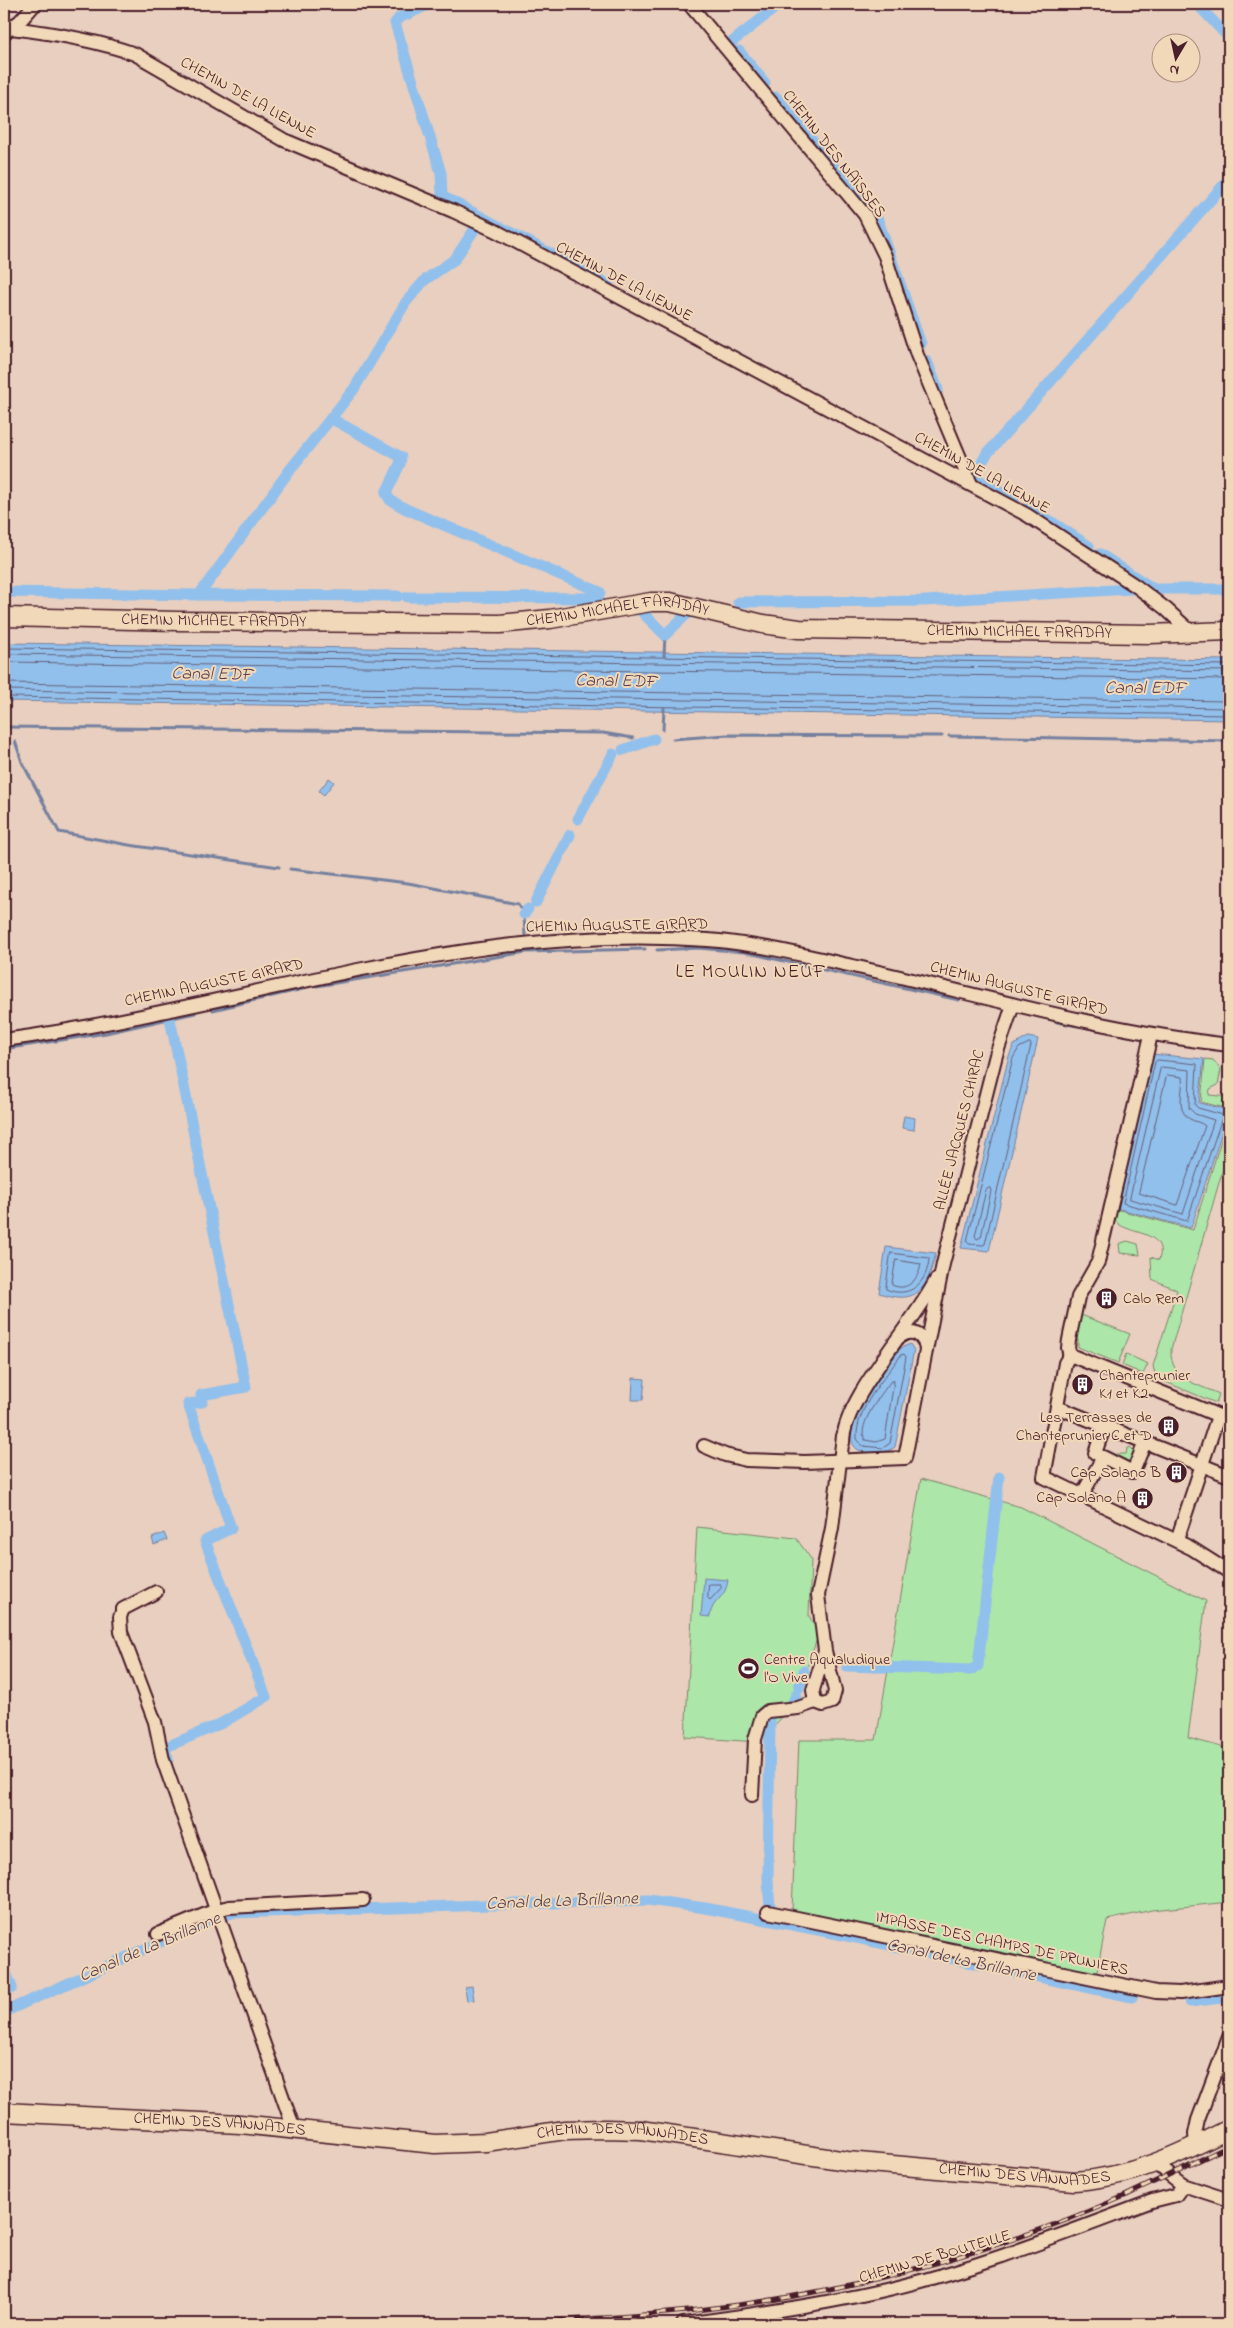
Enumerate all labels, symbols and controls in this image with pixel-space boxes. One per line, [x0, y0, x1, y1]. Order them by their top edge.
north arrow [1150, 32, 1200, 82]
street label: CHEMIN DE LA LIENNE [176, 51, 320, 145]
text: N [1168, 58, 1181, 80]
street label: CHEMIN DES NAÏSSES [776, 85, 892, 223]
street label: CHEMIN DE LA LIENNE [551, 236, 697, 328]
street label: CHEMIN DE LA LIENNE [910, 426, 1054, 520]
street label: CHEMIN MICHAEL FARADAY [525, 590, 712, 633]
street label: CHEMIN MICHAEL FARADAY [121, 608, 307, 634]
street label: CHEMIN MICHAEL FARADAY [927, 619, 1113, 645]
water label: Canal EDF [171, 661, 255, 689]
water label: Canal EDF [575, 668, 659, 696]
water label: Canal EDF [1104, 676, 1188, 702]
street label: CHEMIN AUGUSTE GIRARD [526, 912, 708, 940]
street label: CHEMIN AUGUSTE GIRARD [122, 952, 306, 1014]
street label: CHEMIN AUGUSTE GIRARD [928, 955, 1110, 1023]
district label: LE MOULIN NEUF [675, 959, 827, 986]
street label: ALLÉE JACQUES CHIRAC [928, 1047, 992, 1213]
building icon: Calo Rem [1095, 1287, 1119, 1311]
place label: Calo Rem [1123, 1287, 1184, 1311]
place label: Chanteprunier K1 et K2 [1099, 1364, 1190, 1406]
building icon: Chanteprunier K1 et K2 [1071, 1373, 1095, 1397]
place label: Les Terrasses de Chanteprunier C et D [1016, 1406, 1153, 1448]
building icon: Les Terrasses de Chanteprunier C et D [1156, 1415, 1180, 1439]
place label: Cap Solano B [1070, 1461, 1161, 1485]
building icon: Cap Solano B [1165, 1461, 1189, 1485]
place label: Cap Solano A [1036, 1486, 1126, 1510]
building icon: Cap Solano A [1130, 1486, 1154, 1510]
place label: Centre Aqualudique l'O Vive [764, 1648, 891, 1690]
sports icon: Centre Aqualudique l'O Vive [736, 1657, 760, 1681]
water label: Canal de La Brillanne [486, 1886, 639, 1918]
street label: IMPASSE DES CHAMPS DE PRUNIERS [873, 1905, 1131, 1983]
water label: Canal de La Brillanne [75, 1906, 226, 1990]
water label: Canal de La Brillanne [884, 1933, 1039, 1990]
street label: CHEMIN DES VANNADES [133, 2107, 307, 2143]
street label: CHEMIN DES VANNADES [535, 2117, 710, 2152]
street label: CHEMIN DES VANNADES [938, 2157, 1113, 2193]
street label: CHEMIN DE BOUTEILLE [856, 2224, 1014, 2290]

